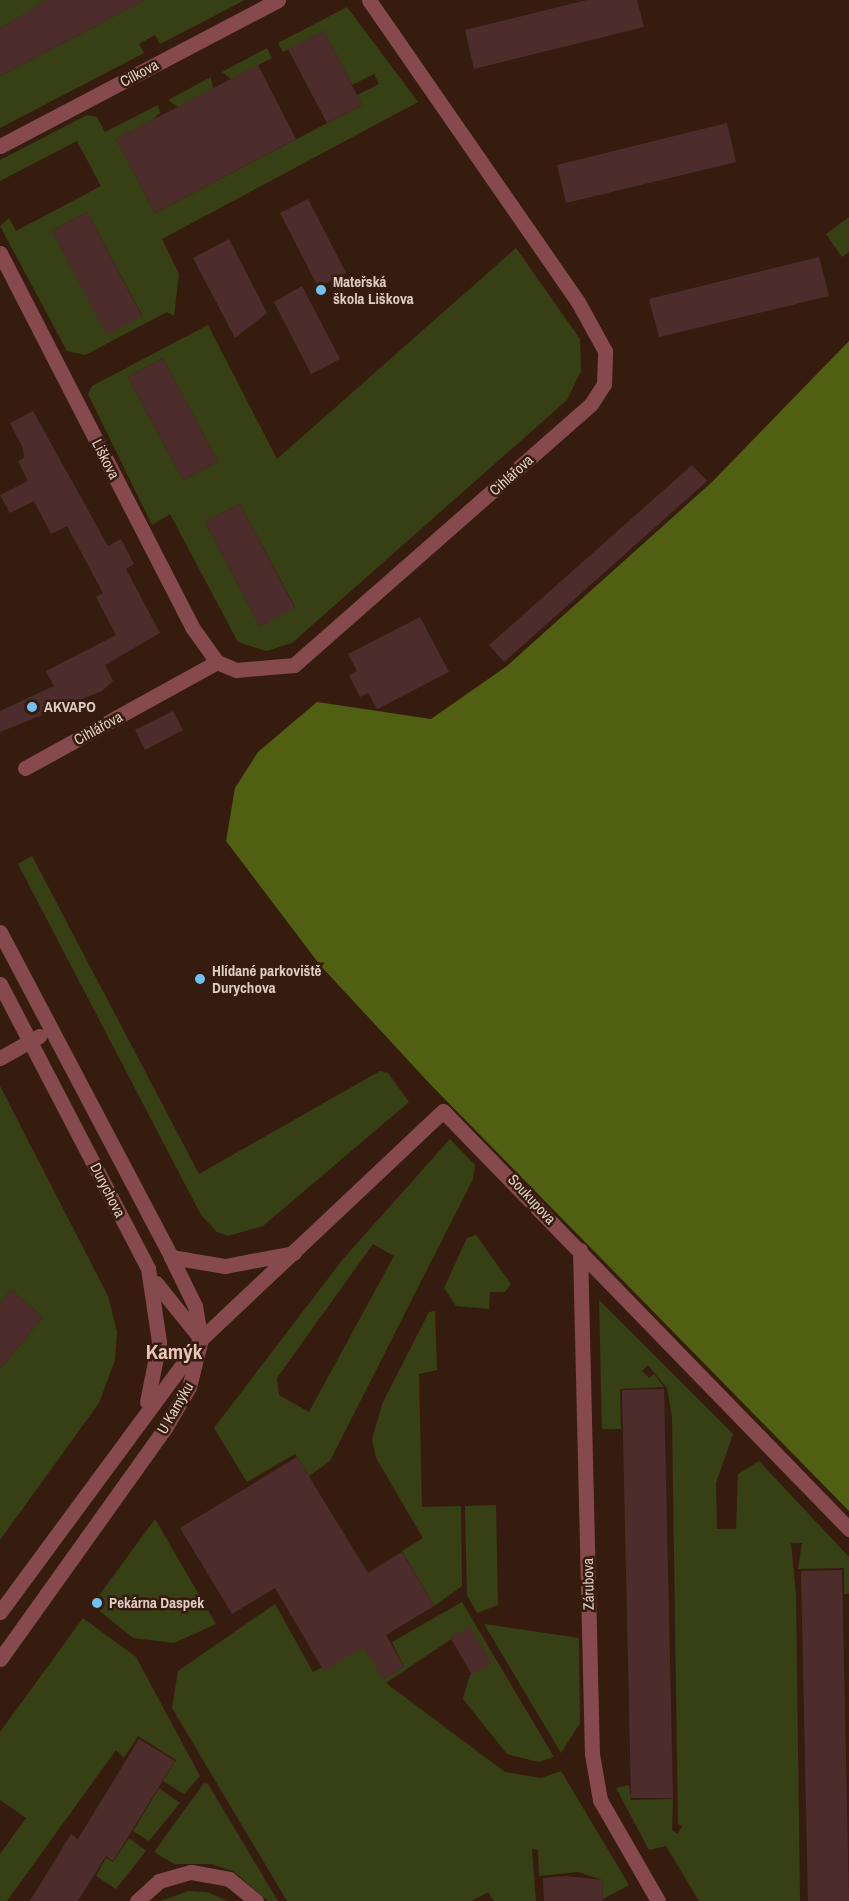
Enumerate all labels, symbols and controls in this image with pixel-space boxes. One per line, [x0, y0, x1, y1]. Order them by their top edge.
street label: Cílkova [117, 55, 161, 91]
place label: Mateřská škola Liškova [333, 272, 414, 307]
marker: Mateřská škola Liškova [314, 283, 328, 297]
street label: Liškova [88, 436, 124, 482]
street label: Cihlářova [485, 451, 537, 499]
place label: AKVAPO [44, 698, 96, 716]
marker: AKVAPO [25, 700, 39, 714]
street label: Cihlářova [71, 707, 125, 749]
place label: Hlídané parkoviště Durychova [212, 961, 321, 996]
marker: Hlídané parkoviště Durychova [193, 972, 207, 986]
street label: Durychova [87, 1160, 129, 1220]
street label: Soukupova [504, 1170, 560, 1228]
district label: Kamýk [146, 1339, 202, 1365]
street label: U Kamýku [153, 1379, 197, 1437]
street label: Zárubova [579, 1558, 597, 1610]
place label: Pekárna Daspek [109, 1594, 204, 1612]
marker: Pekárna Daspek [90, 1596, 104, 1610]

